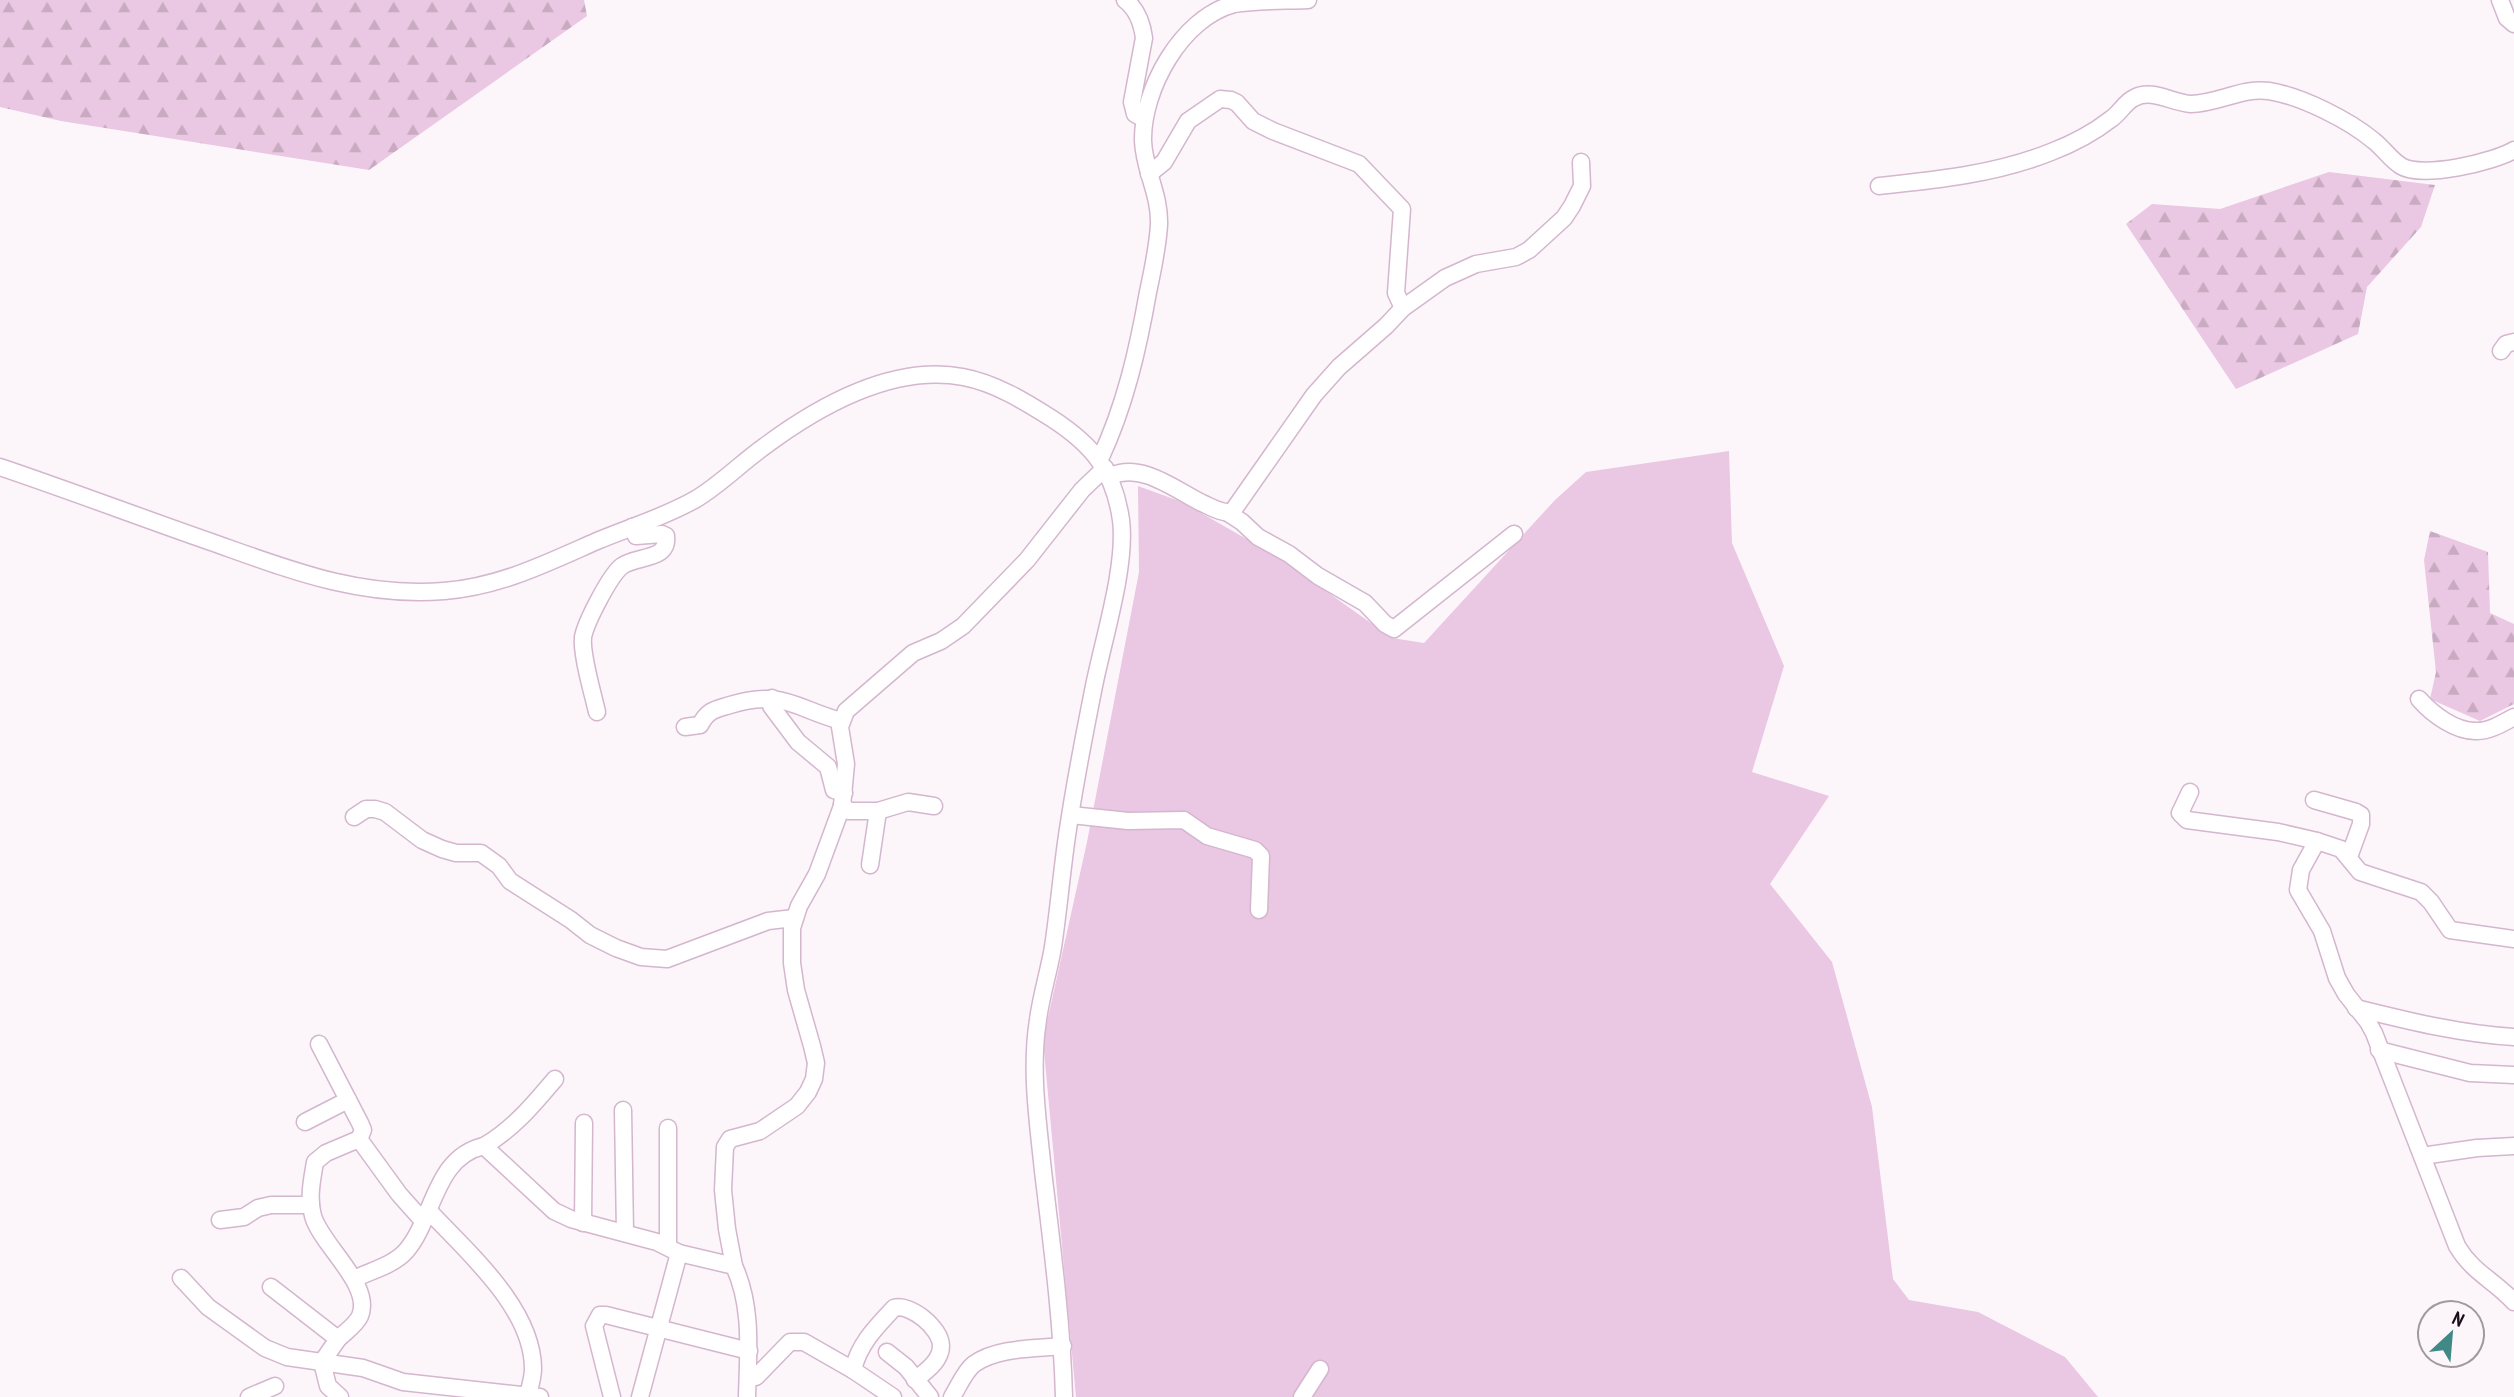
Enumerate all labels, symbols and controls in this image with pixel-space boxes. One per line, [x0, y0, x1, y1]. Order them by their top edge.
north arrow [2416, 1299, 2486, 1369]
text: N [2449, 1306, 2468, 1332]

